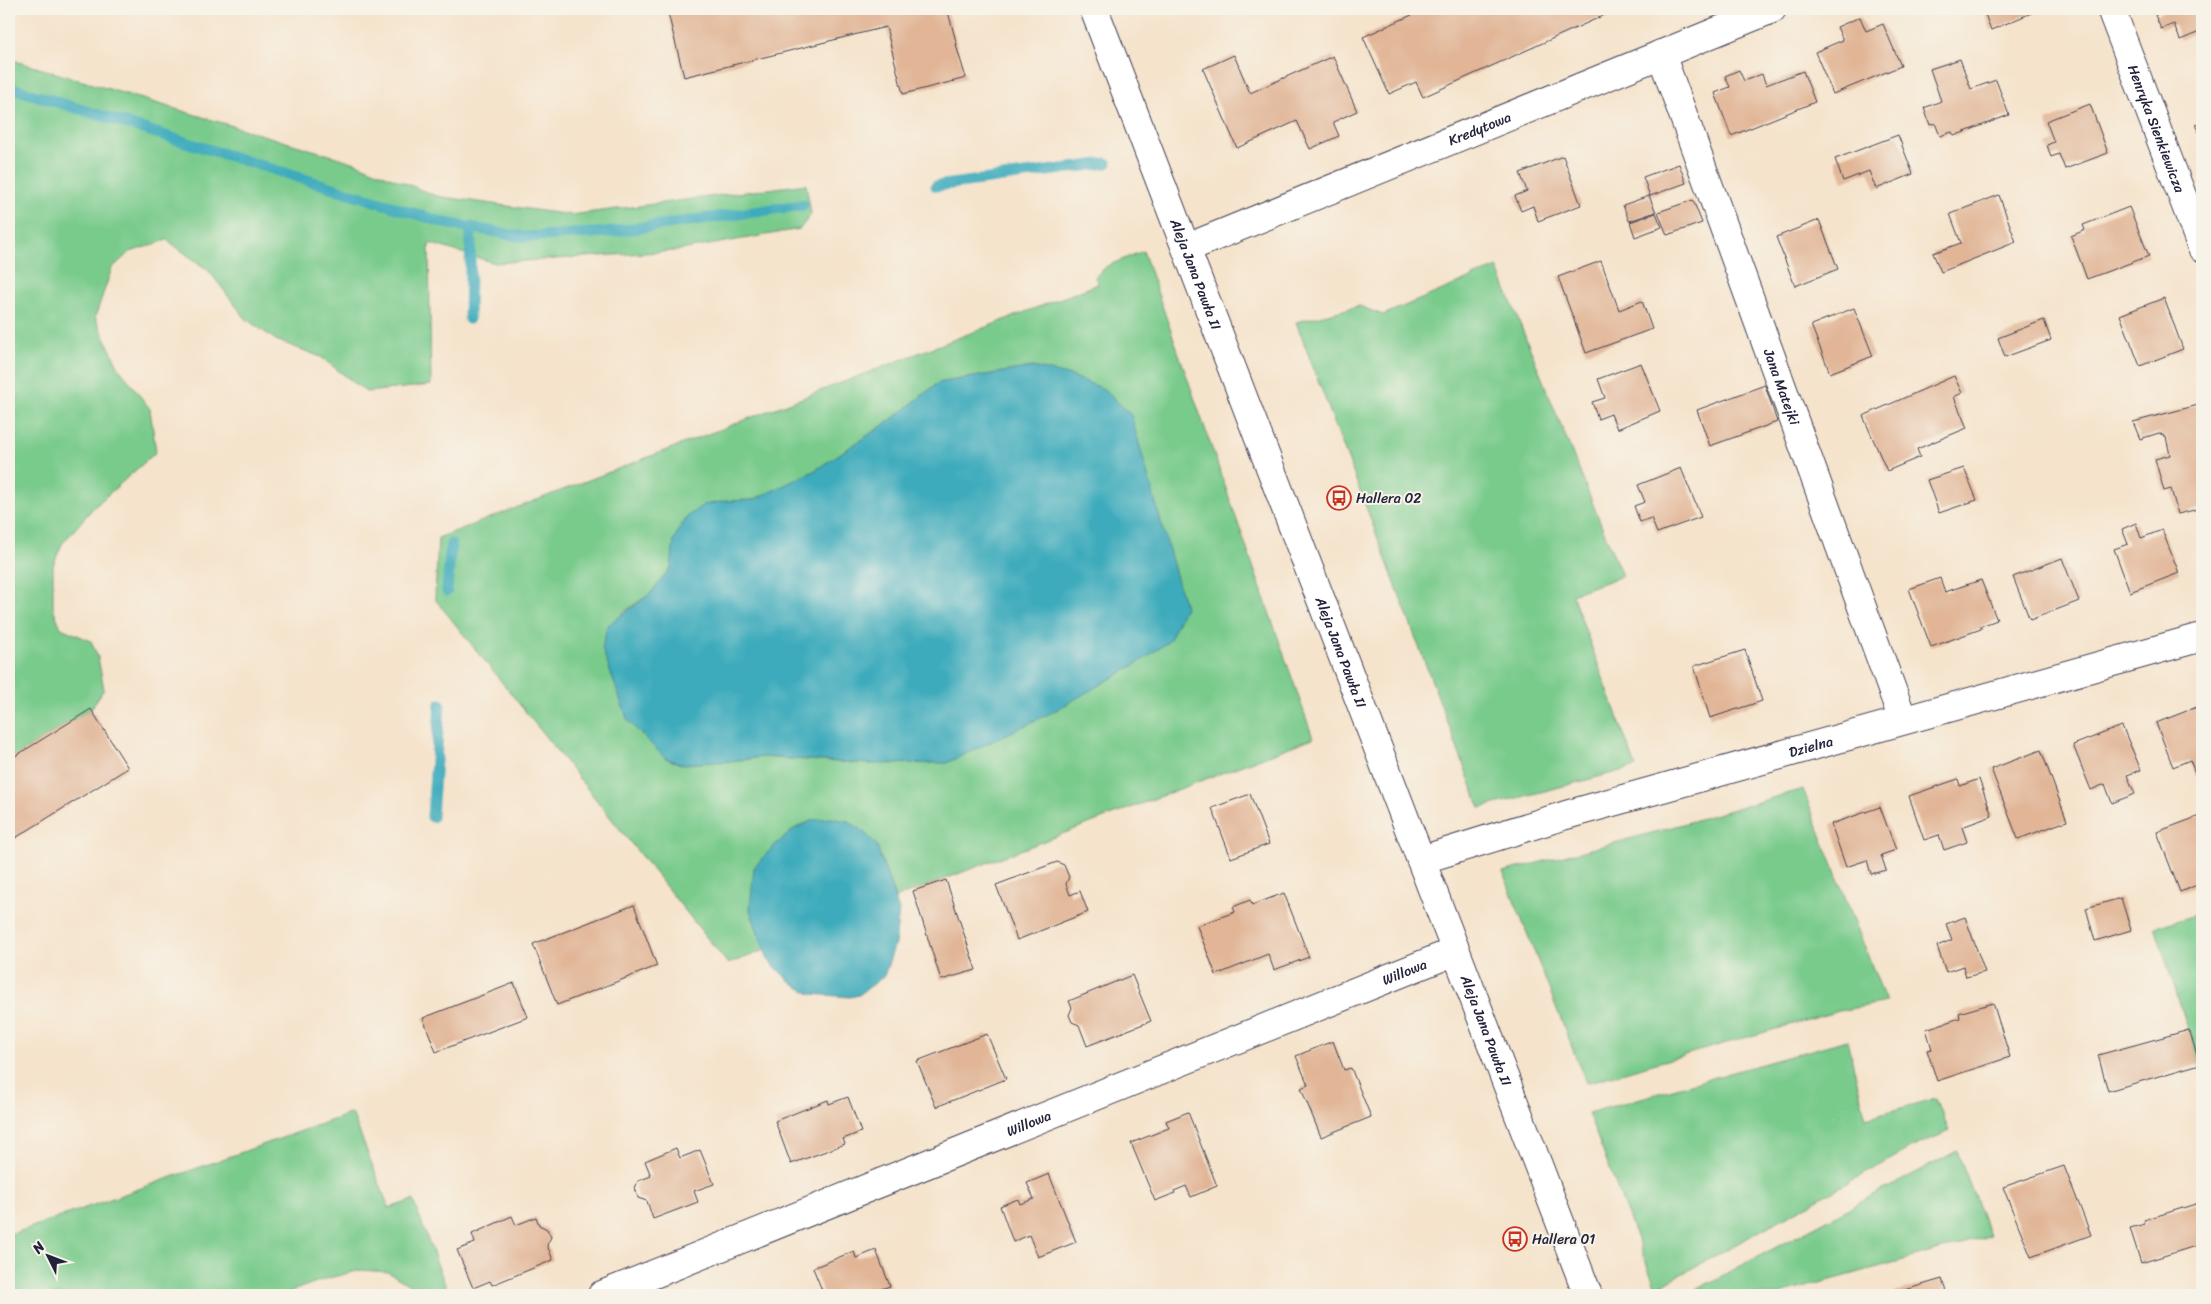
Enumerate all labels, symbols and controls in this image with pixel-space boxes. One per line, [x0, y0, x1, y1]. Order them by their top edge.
street label: Henryka Sienkiewicza [2121, 61, 2193, 197]
street label: Kredytowa [1444, 104, 1515, 153]
street label: Aleja Jana Pawła II [1163, 214, 1229, 334]
street label: Jana Matejki [1756, 344, 1808, 429]
bus stop icon: Hallera 02 [1326, 485, 1352, 511]
place label: Hallera 02 [1356, 486, 1421, 511]
street label: Aleja Jana Pawła II [1308, 592, 1374, 712]
street label: Dzielna [1786, 728, 1836, 765]
street label: Willowa [1378, 952, 1431, 992]
street label: Aleja Jana Pawła II [1453, 970, 1519, 1090]
street label: Willowa [1002, 1103, 1055, 1143]
bus stop icon: Hallera 01 [1502, 1226, 1528, 1252]
place label: Hallera 01 [1532, 1227, 1595, 1252]
north arrow [22, 1232, 72, 1282]
text: N [26, 1235, 51, 1260]

